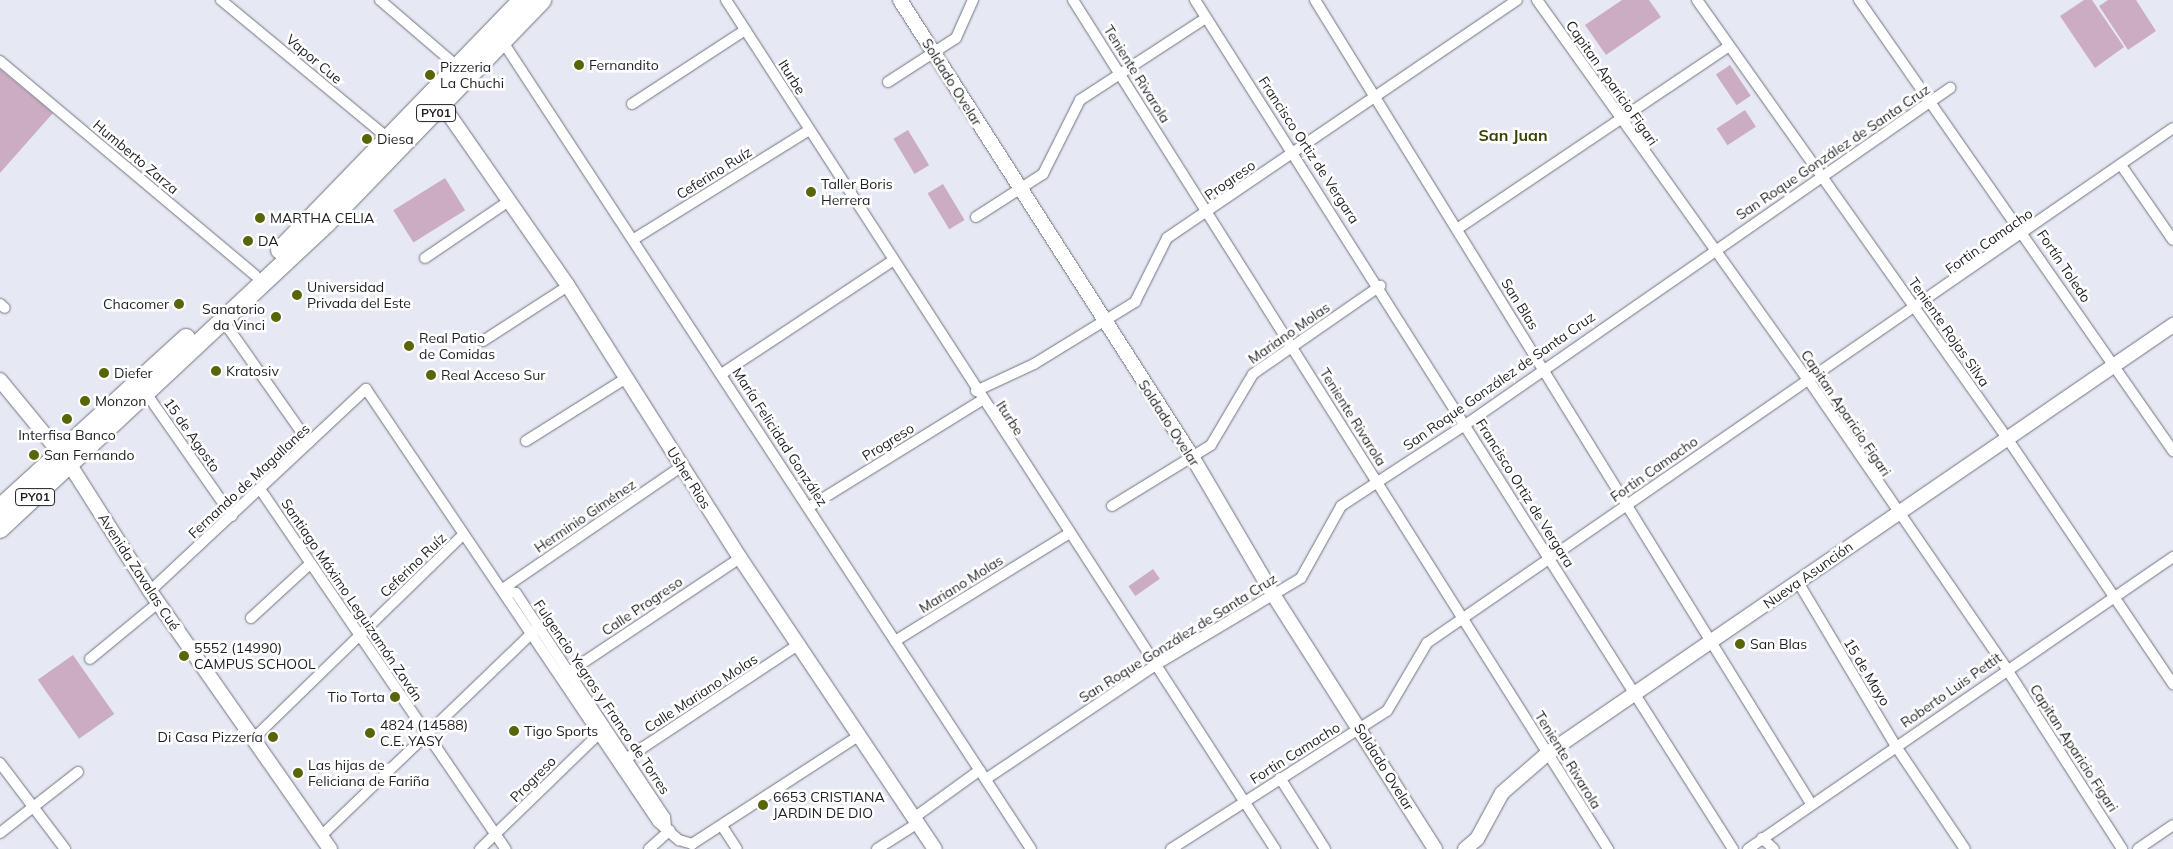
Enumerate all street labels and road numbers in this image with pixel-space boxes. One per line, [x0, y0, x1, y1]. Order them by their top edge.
street label: Capitan Aparicio Figari [1563, 17, 1661, 149]
street label: Teniente Rivarola [1100, 22, 1174, 126]
street label: Vapor Cue [283, 31, 345, 87]
street label: Soldado Ovelar [919, 35, 985, 129]
street label: Iturbe [775, 57, 809, 97]
street label: Francisco Ortiz de Vergara [1255, 73, 1363, 227]
street label: San Roque González de Santa Cruz [1733, 81, 1933, 223]
road number: PY01 [416, 104, 456, 122]
street label: Humberto Zarza [90, 116, 182, 198]
street label: Ceferino Ruíz [673, 143, 755, 203]
street label: Progreso [1201, 157, 1259, 203]
street label: Fortin Camacho [1942, 205, 2036, 277]
street label: Fortín Toledo [2034, 227, 2094, 305]
street label: Teniente Rojas Silva [1905, 274, 1993, 390]
street label: San Blas [1498, 275, 1542, 333]
street label: Mariano Molas [1245, 299, 1333, 367]
street label: San Roque González de Santa Cruz [1400, 308, 1598, 454]
street label: Capitan Aparicio Figari [1798, 347, 1894, 479]
street label: María Felicidad González [729, 364, 831, 510]
street label: Teniente Rivarola [1316, 365, 1390, 469]
street label: Soldado Ovelar [1135, 377, 1203, 469]
street label: 15 de Agosto [160, 395, 224, 475]
street label: Iturbe [993, 398, 1027, 438]
street label: Francisco Ortiz de Vergara [1472, 416, 1578, 570]
street label: Fernando de Magallanes [185, 420, 313, 542]
street label: Progreso [859, 420, 917, 464]
street label: Fortin Camacho [1607, 433, 1701, 505]
street label: Usher Rios [663, 444, 715, 512]
street label: Herminio Giménez [531, 476, 639, 556]
road number: PY01 [15, 488, 55, 507]
street label: Santiago Máximo Leguizamón Zaván [278, 496, 426, 704]
street label: Avenida Zavalas Cué [95, 510, 183, 634]
street label: Ceferino Ruíz [376, 529, 450, 601]
street label: Nueva Asunción [1760, 538, 1856, 612]
street label: Mariano Molas [916, 552, 1006, 616]
street label: San Roque González de Santa Cruz [1076, 570, 1280, 706]
street label: Calle Progreso [598, 573, 686, 639]
street label: Fulgencio Yegros y Franco de Torres [530, 597, 674, 797]
street label: 15 de Mayo [1840, 635, 1894, 709]
street label: Roberto Luis Pettit [1897, 649, 2005, 731]
street label: Calle Mariano Molas [641, 650, 761, 736]
street label: Capitan Aparicio Figari [2027, 681, 2121, 815]
street label: Teniente Rivarola [1531, 708, 1605, 812]
street label: Fortin Camacho [1247, 719, 1343, 787]
street label: Soldado Ovelar [1351, 720, 1417, 814]
street label: Progreso [507, 753, 559, 805]

